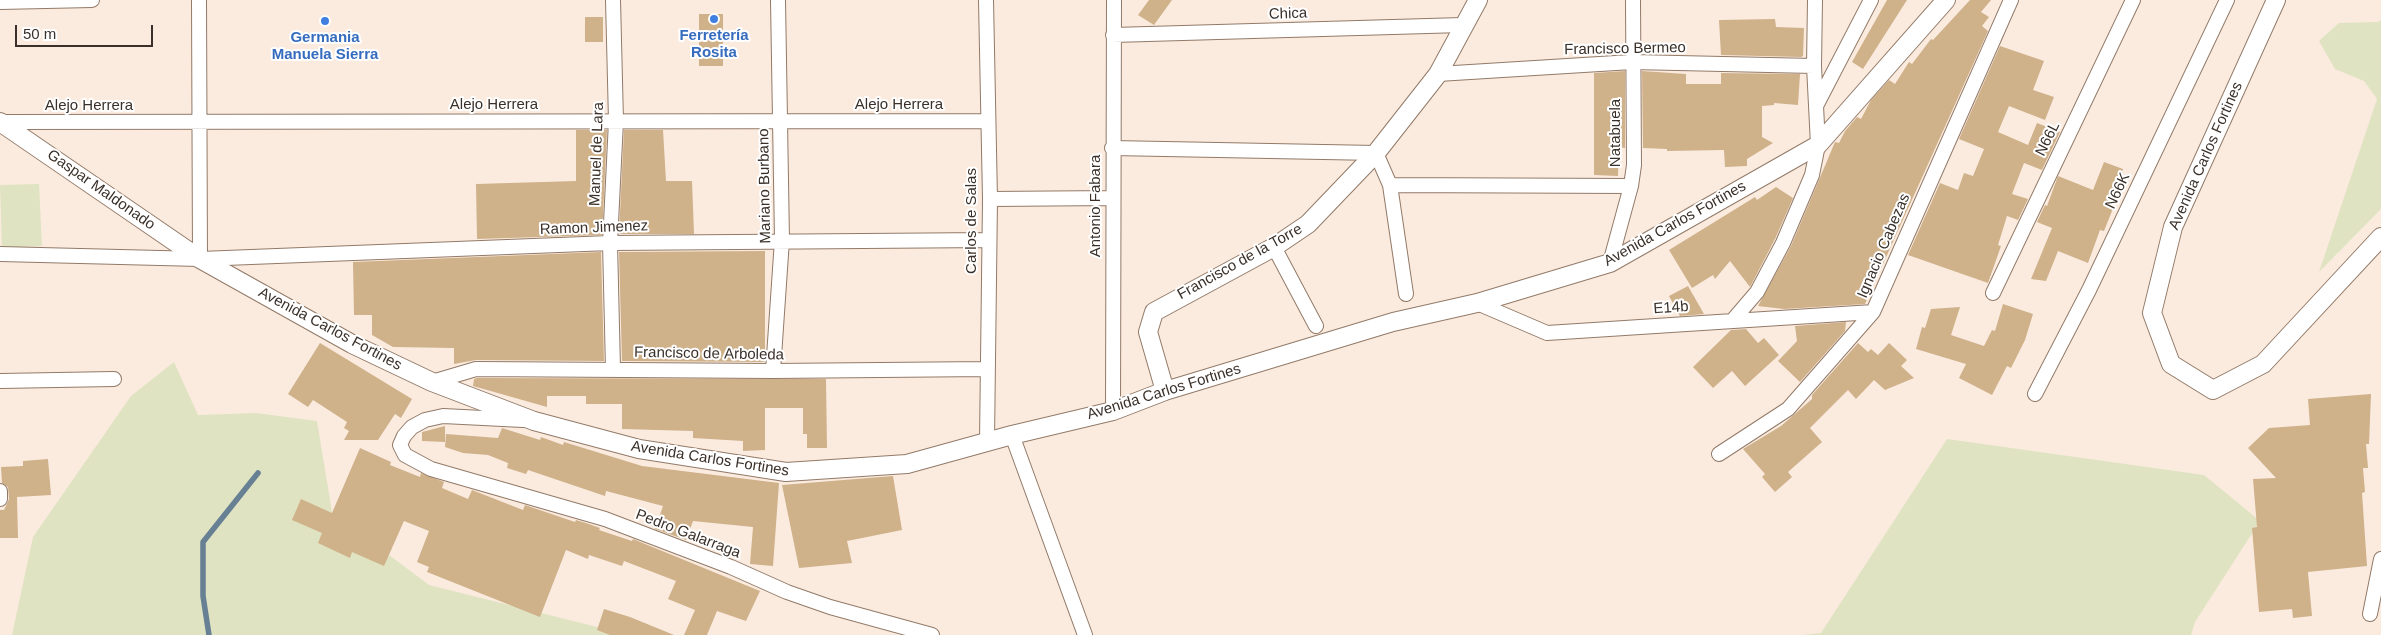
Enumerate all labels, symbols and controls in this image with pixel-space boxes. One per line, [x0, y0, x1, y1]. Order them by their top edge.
street label: Chica [1269, 4, 1307, 24]
marker: Ferretería Rosita [708, 13, 720, 25]
scale bar [18, 15, 155, 47]
marker: Germania Manuela Sierra [319, 15, 331, 27]
text: 50 m [23, 25, 56, 42]
place label: Ferretería Rosita [679, 27, 749, 62]
place label: Germania Manuela Sierra [272, 29, 378, 64]
street label: Francisco Bermeo [1564, 39, 1686, 59]
street label: Avenida Carlos Fortines [2165, 79, 2247, 233]
street label: Alejo Herrera [450, 96, 538, 114]
street label: Alejo Herrera [855, 96, 943, 114]
street label: Alejo Herrera [45, 97, 133, 115]
street label: Natabuela [1607, 99, 1625, 167]
street label: Manuel de Lara [586, 102, 608, 206]
street label: N66L [2032, 119, 2064, 159]
street label: Mariano Burbano [755, 128, 775, 244]
street label: Gaspar Maldonado [44, 146, 158, 234]
street label: Antonio Fabara [1087, 155, 1105, 257]
street label: Carlos de Salas [963, 168, 981, 274]
street label: N66K [2102, 170, 2134, 212]
street label: Avenida Carlos Fortines [1601, 177, 1749, 271]
street label: Ignacio Cabezas [1854, 191, 1914, 301]
street label: Ramon Jimenez [540, 217, 648, 239]
street label: Francisco de la Torre [1174, 220, 1306, 304]
street label: Avenida Carlos Fortines [255, 284, 405, 374]
street label: E14b [1653, 298, 1689, 318]
street label: Francisco de Arboleda [634, 344, 784, 364]
street label: Avenida Carlos Fortines [1085, 360, 1243, 424]
street label: Avenida Carlos Fortines [630, 438, 790, 480]
street label: Pedro Galarraga [633, 506, 743, 562]

